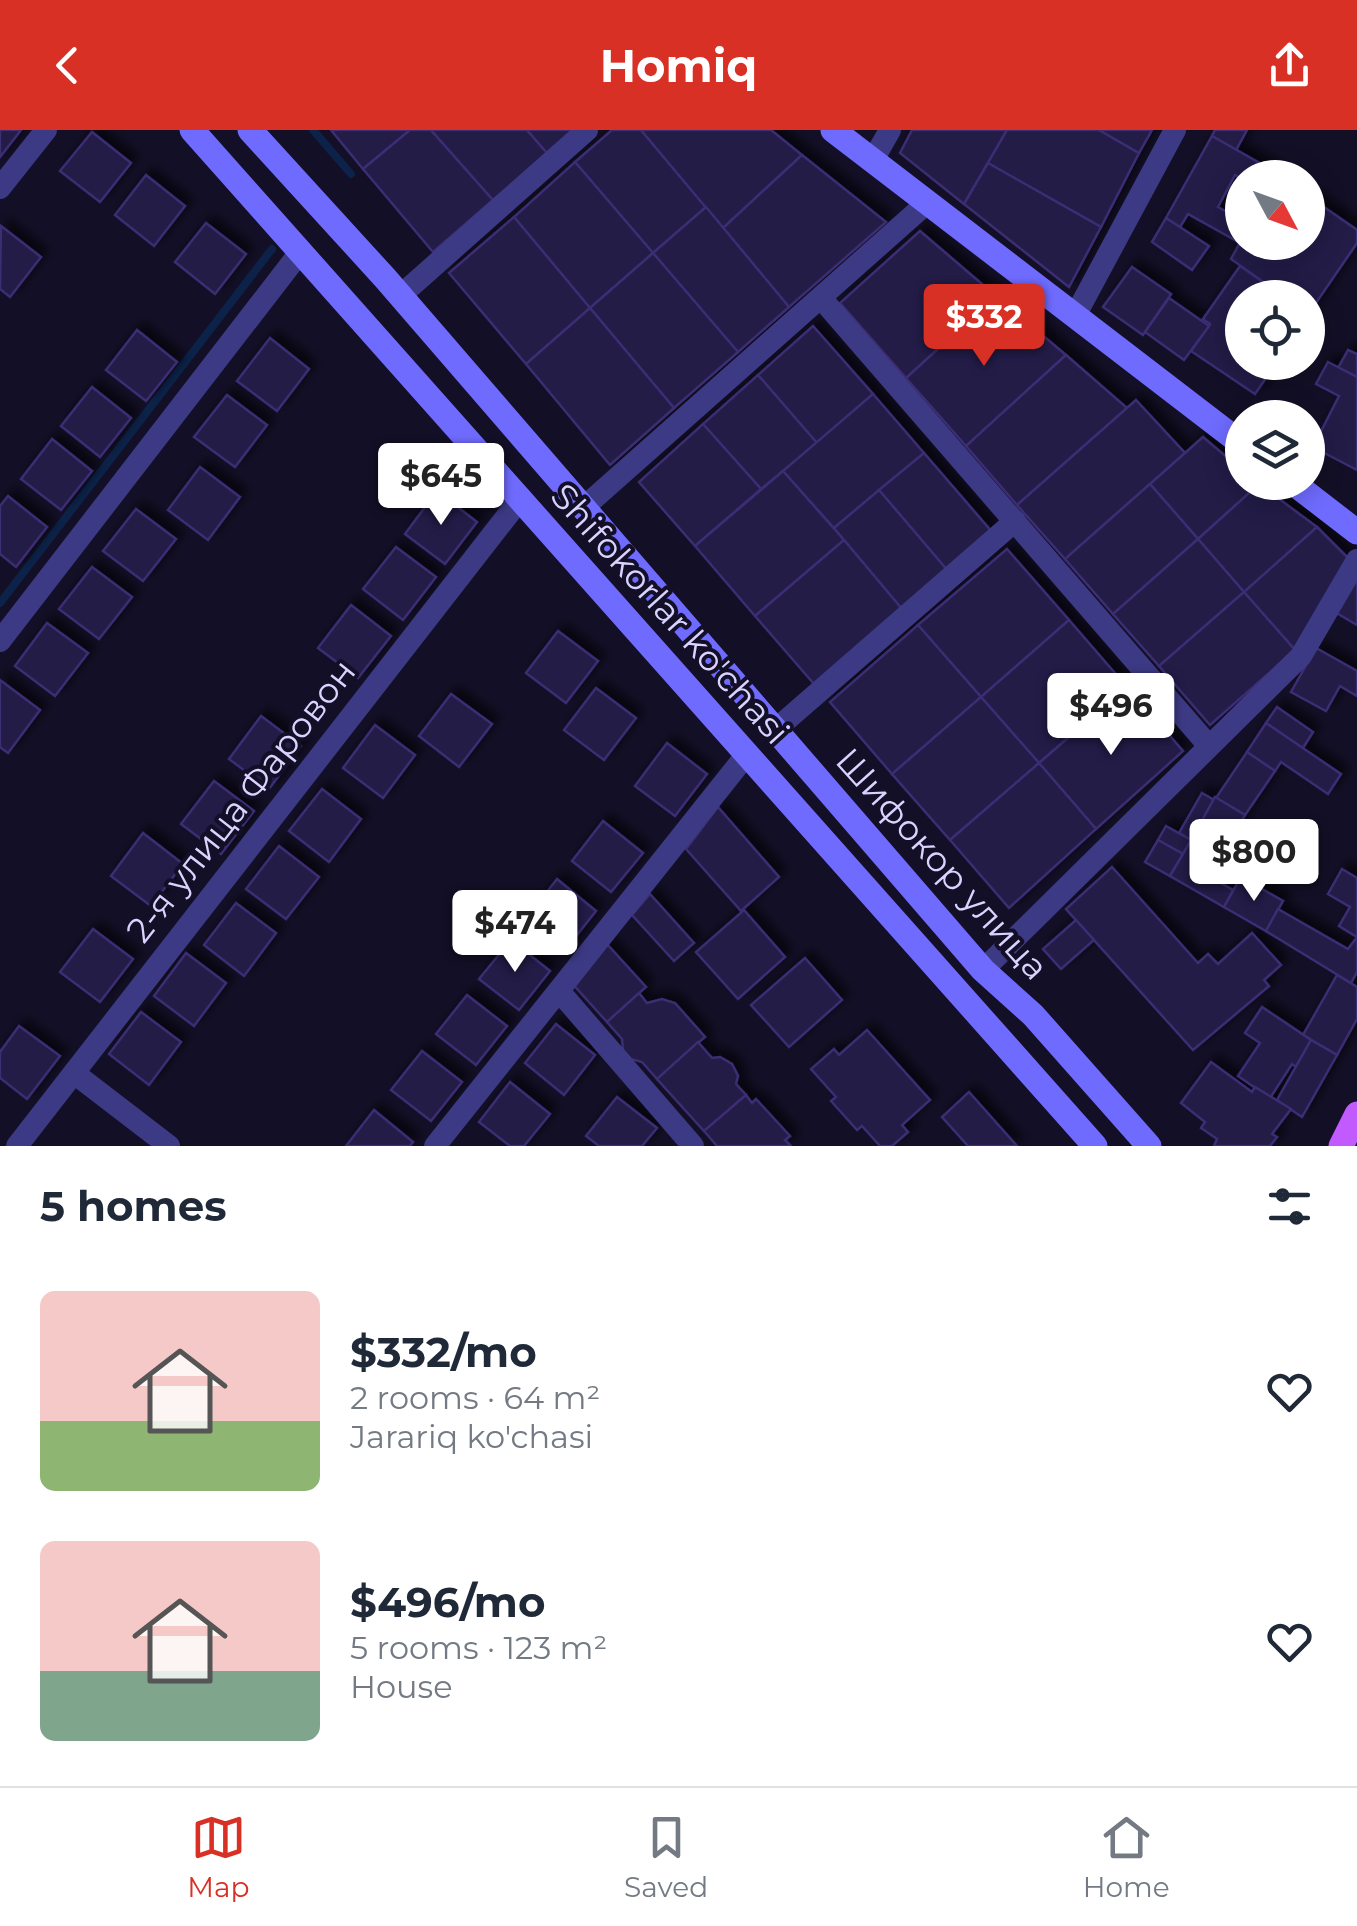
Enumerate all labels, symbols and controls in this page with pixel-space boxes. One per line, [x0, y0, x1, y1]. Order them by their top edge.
icon: back [40, 38, 95, 93]
text: Homiq [600, 38, 757, 93]
icon: share [1262, 38, 1317, 93]
north arrow [1225, 160, 1325, 260]
map controls [1225, 160, 1325, 500]
button: locate [1225, 280, 1325, 380]
pin: $332 [925, 284, 1043, 369]
text: $332 [946, 297, 1022, 336]
button: layers [1225, 400, 1325, 500]
pin: $645 [382, 443, 500, 528]
text: $645 [400, 456, 482, 495]
street label: Shifokorlar ko'chasi [542, 475, 799, 753]
street label: 2-я улица Фаровон [117, 651, 364, 951]
pin: $496 [1052, 673, 1170, 758]
text: $496 [1069, 686, 1153, 725]
street label: Шифокор улица [827, 739, 1058, 988]
pin: $800 [1195, 819, 1313, 904]
text: $800 [1212, 832, 1297, 871]
pin: $474 [456, 890, 574, 975]
text: $474 [474, 903, 556, 942]
icon: filters [1262, 1179, 1317, 1234]
text: 5 homes [40, 1180, 227, 1232]
text: $332/mo [350, 1326, 537, 1378]
icon: home [120, 1331, 240, 1451]
icon: heart [1262, 1364, 1317, 1419]
text: 2 rooms · 64 m² [350, 1378, 600, 1417]
text: Jarariq ko'chasi [350, 1417, 593, 1456]
text: $496/mo [350, 1576, 545, 1628]
icon: home [120, 1581, 240, 1701]
icon: heart [1262, 1614, 1317, 1669]
text: 5 rooms · 123 m² [350, 1628, 607, 1667]
text: House [350, 1667, 453, 1706]
tab: Map [187, 1810, 250, 1904]
tab: Saved [624, 1810, 708, 1904]
tab: Home [1083, 1810, 1170, 1904]

